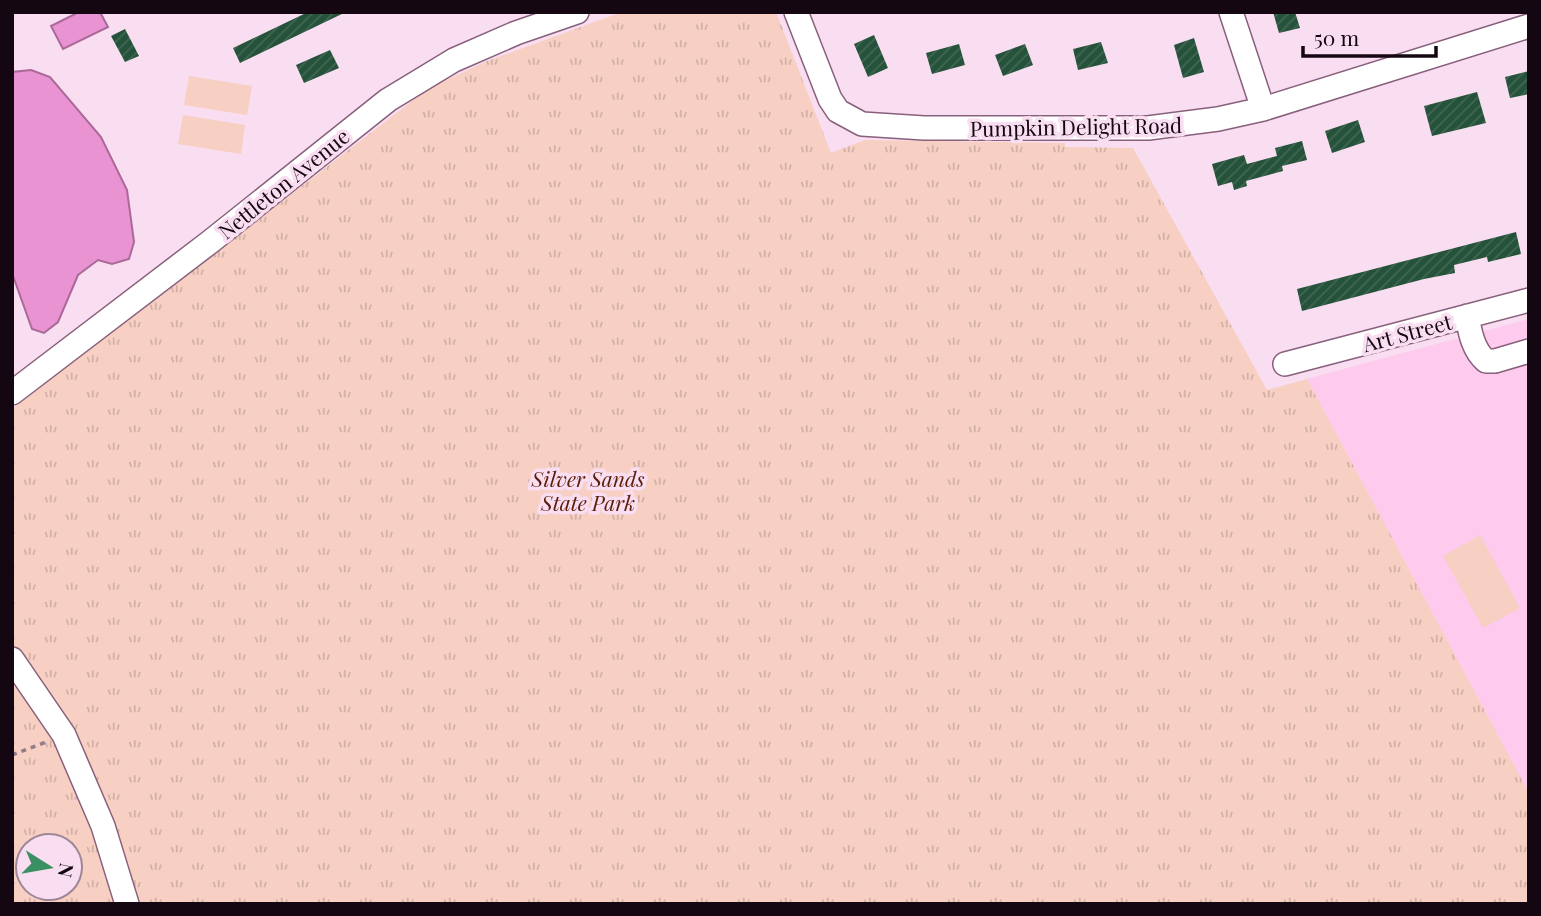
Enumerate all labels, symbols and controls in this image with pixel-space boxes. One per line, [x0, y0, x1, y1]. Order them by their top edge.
scale bar [1303, 14, 1436, 58]
text: 50 m [1314, 23, 1360, 51]
street label: Pumpkin Delight Road [970, 110, 1182, 142]
street label: Nettleton Avenue [212, 122, 354, 244]
street label: Art Street [1358, 307, 1455, 358]
park label: Silver Sands State Park [531, 464, 644, 516]
north arrow [14, 832, 84, 902]
text: N [53, 861, 81, 880]

